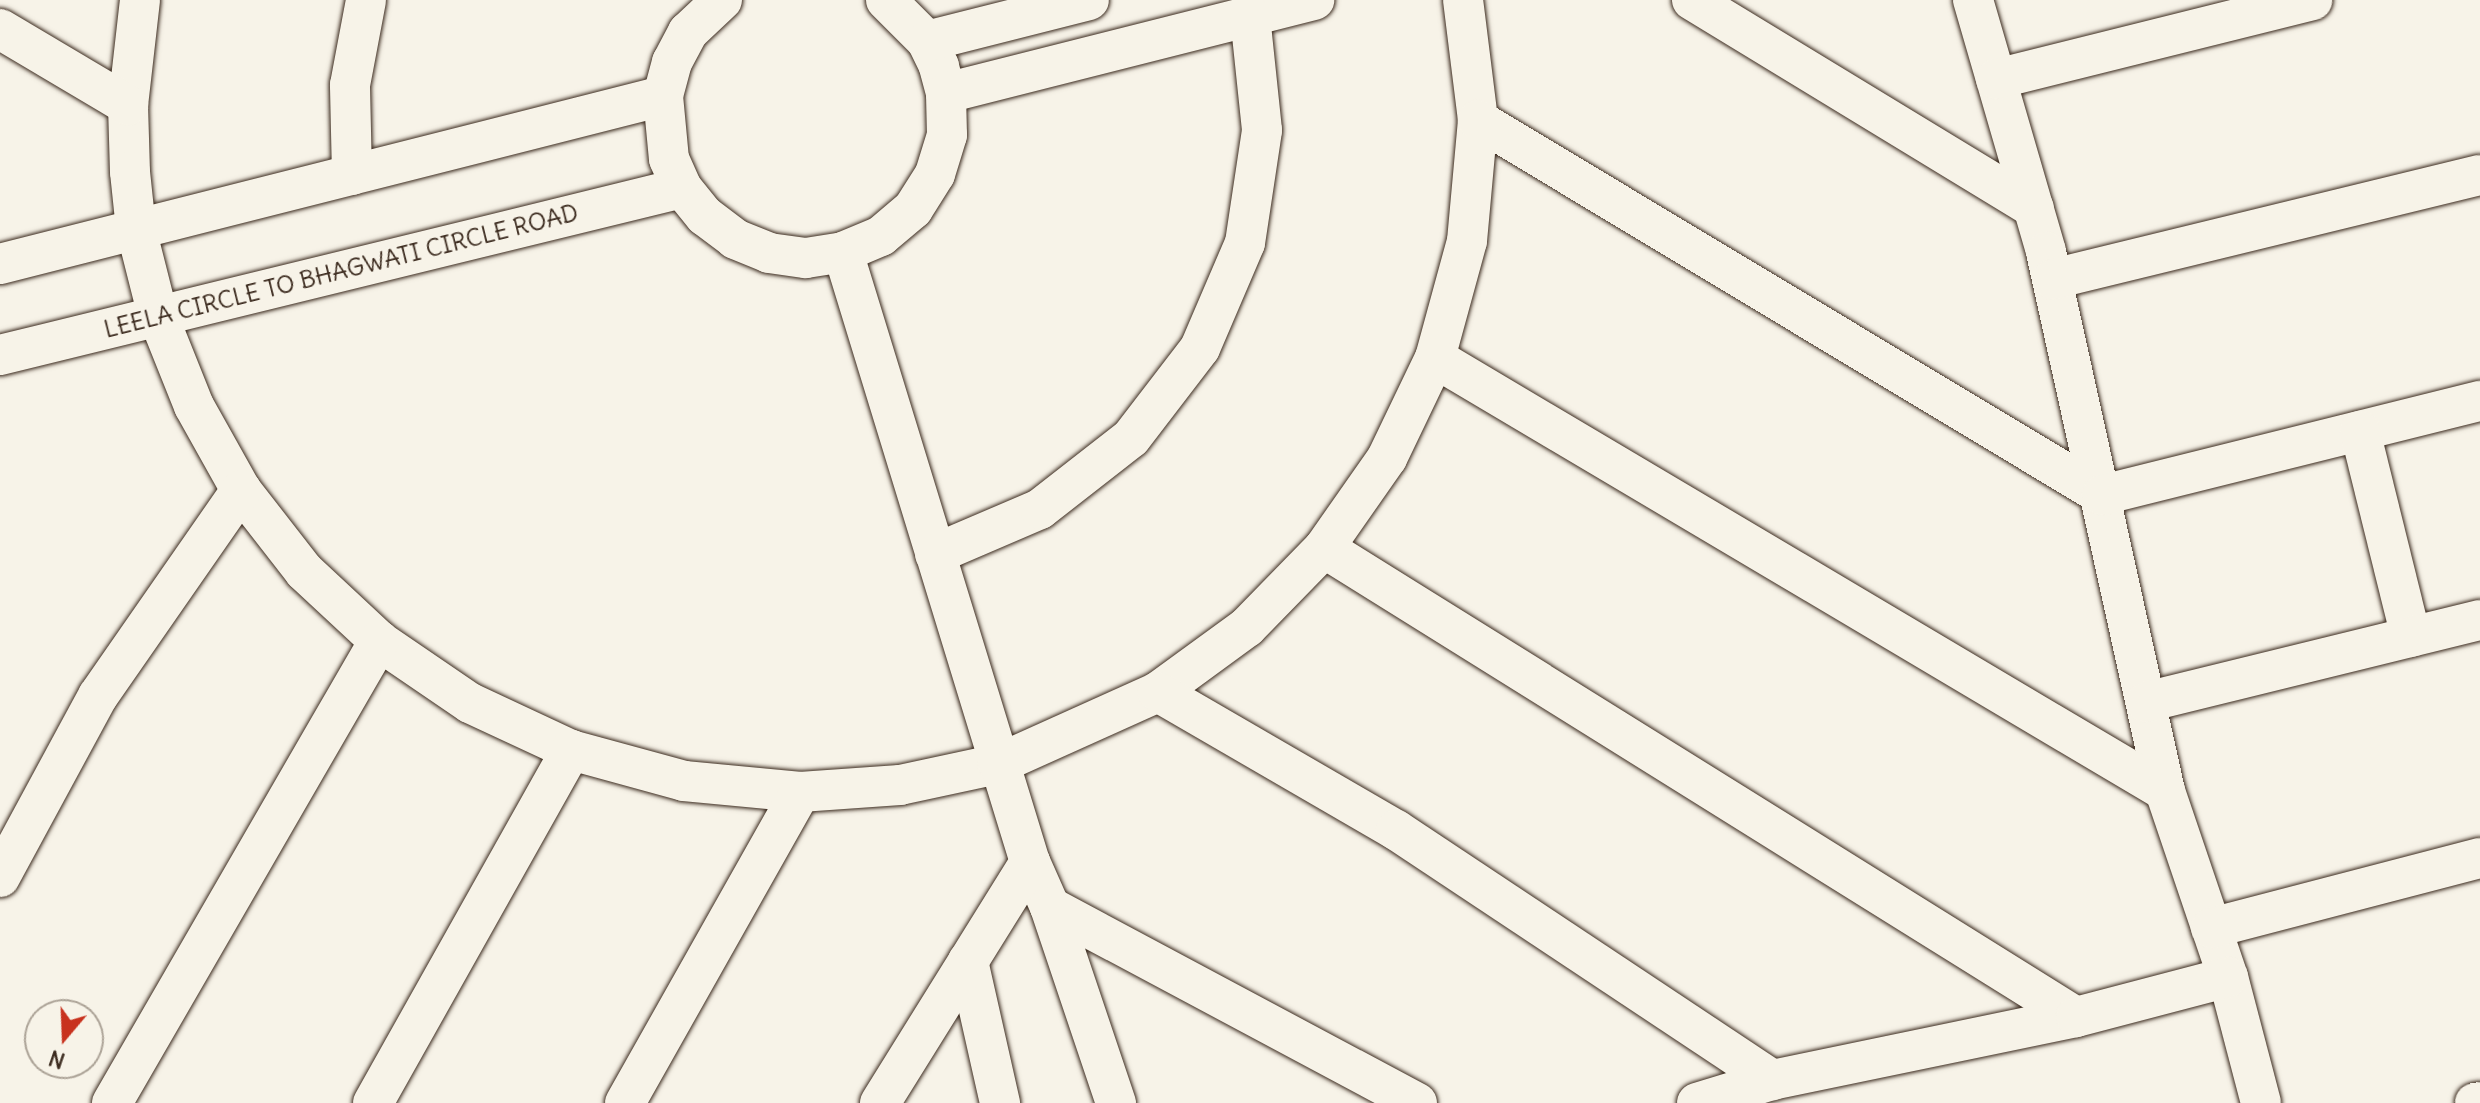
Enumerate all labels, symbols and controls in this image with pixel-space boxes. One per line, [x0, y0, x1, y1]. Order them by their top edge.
street label: LEELA CIRCLE TO BHAGWATI CIRCLE ROAD [101, 198, 581, 344]
north arrow [24, 999, 104, 1079]
text: N [45, 1044, 69, 1076]

